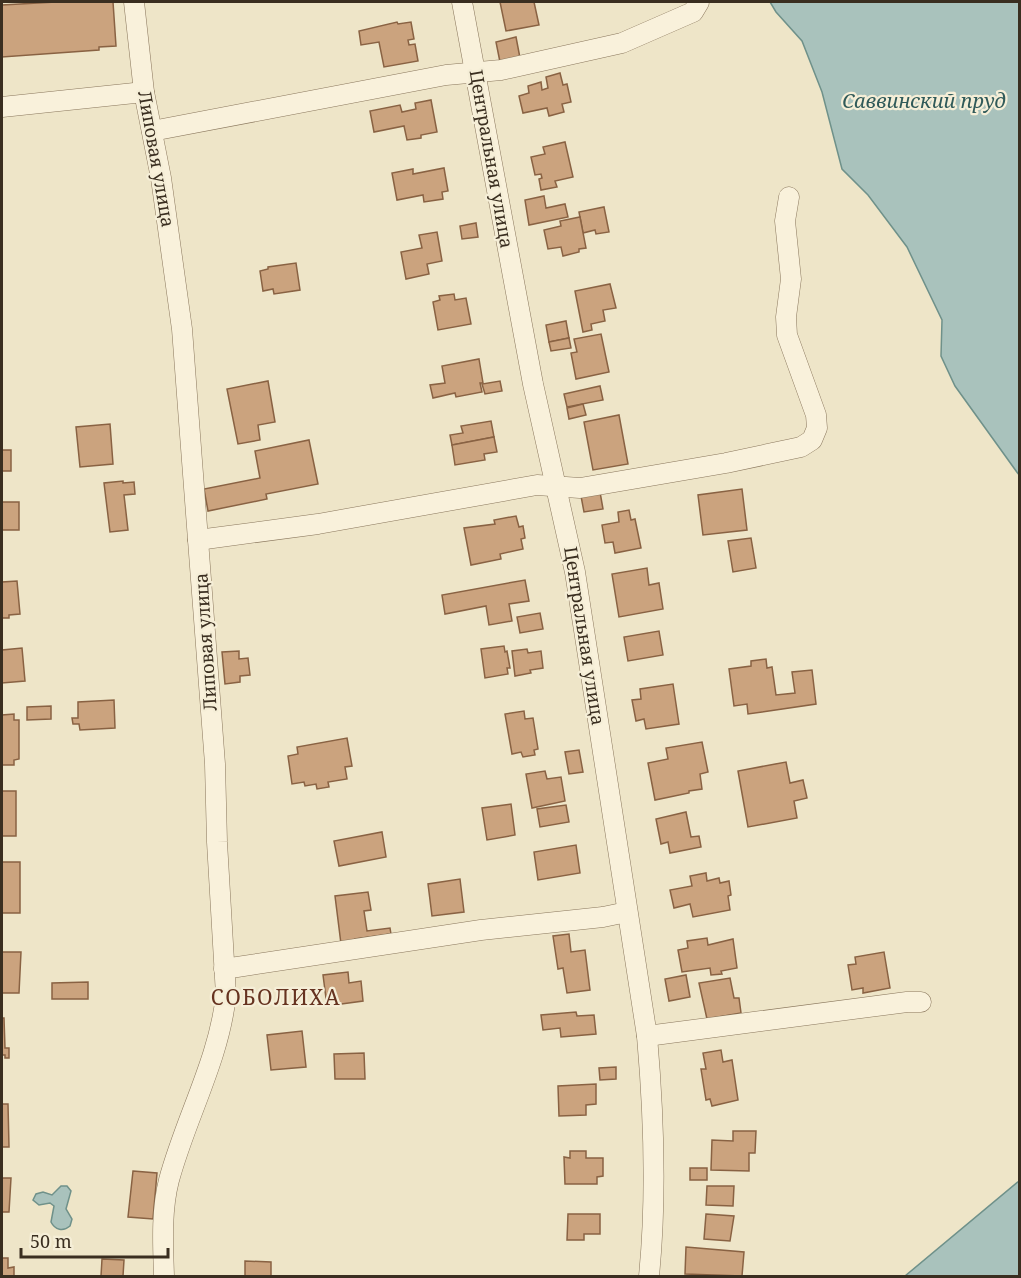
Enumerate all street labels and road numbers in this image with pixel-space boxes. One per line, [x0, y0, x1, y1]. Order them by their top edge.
street label: Центральная улица [464, 68, 519, 250]
street label: Липовая улица [133, 89, 181, 229]
street label: Центральная улица [559, 545, 611, 727]
street label: Липовая улица [188, 572, 222, 712]

